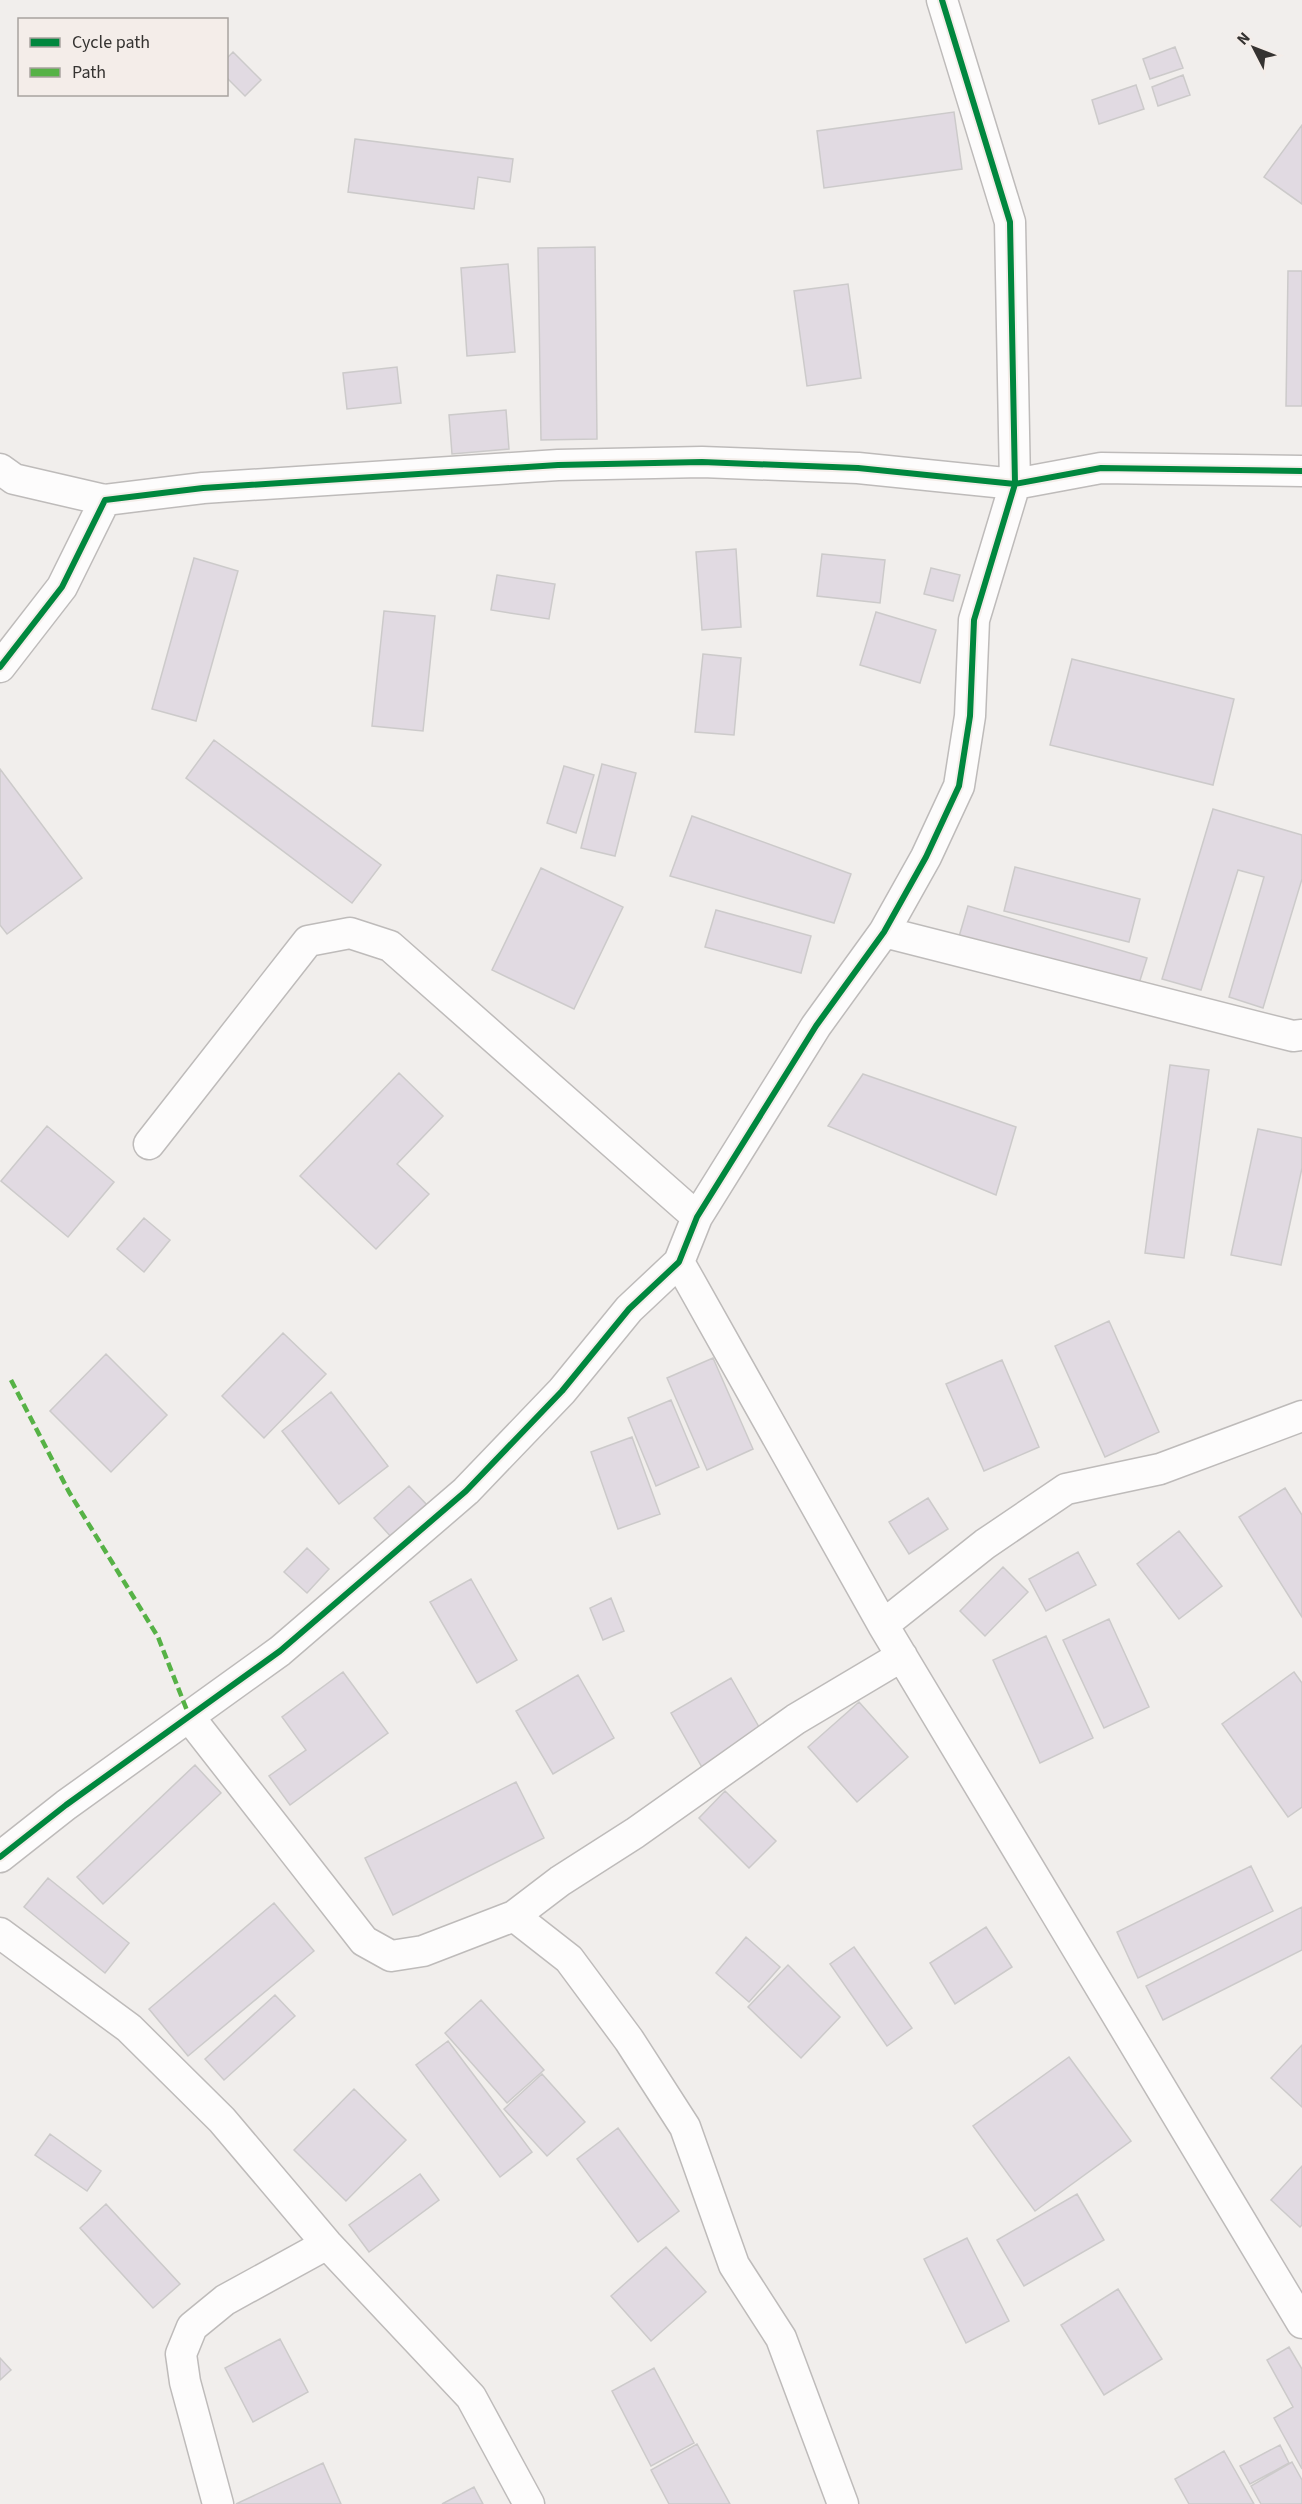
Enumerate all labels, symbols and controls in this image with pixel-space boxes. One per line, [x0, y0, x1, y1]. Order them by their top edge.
legend [18, 18, 228, 96]
north arrow [1224, 18, 1284, 78]
text: N [1232, 27, 1255, 50]
text: Cycle path [72, 30, 150, 55]
text: Path [72, 60, 106, 85]

